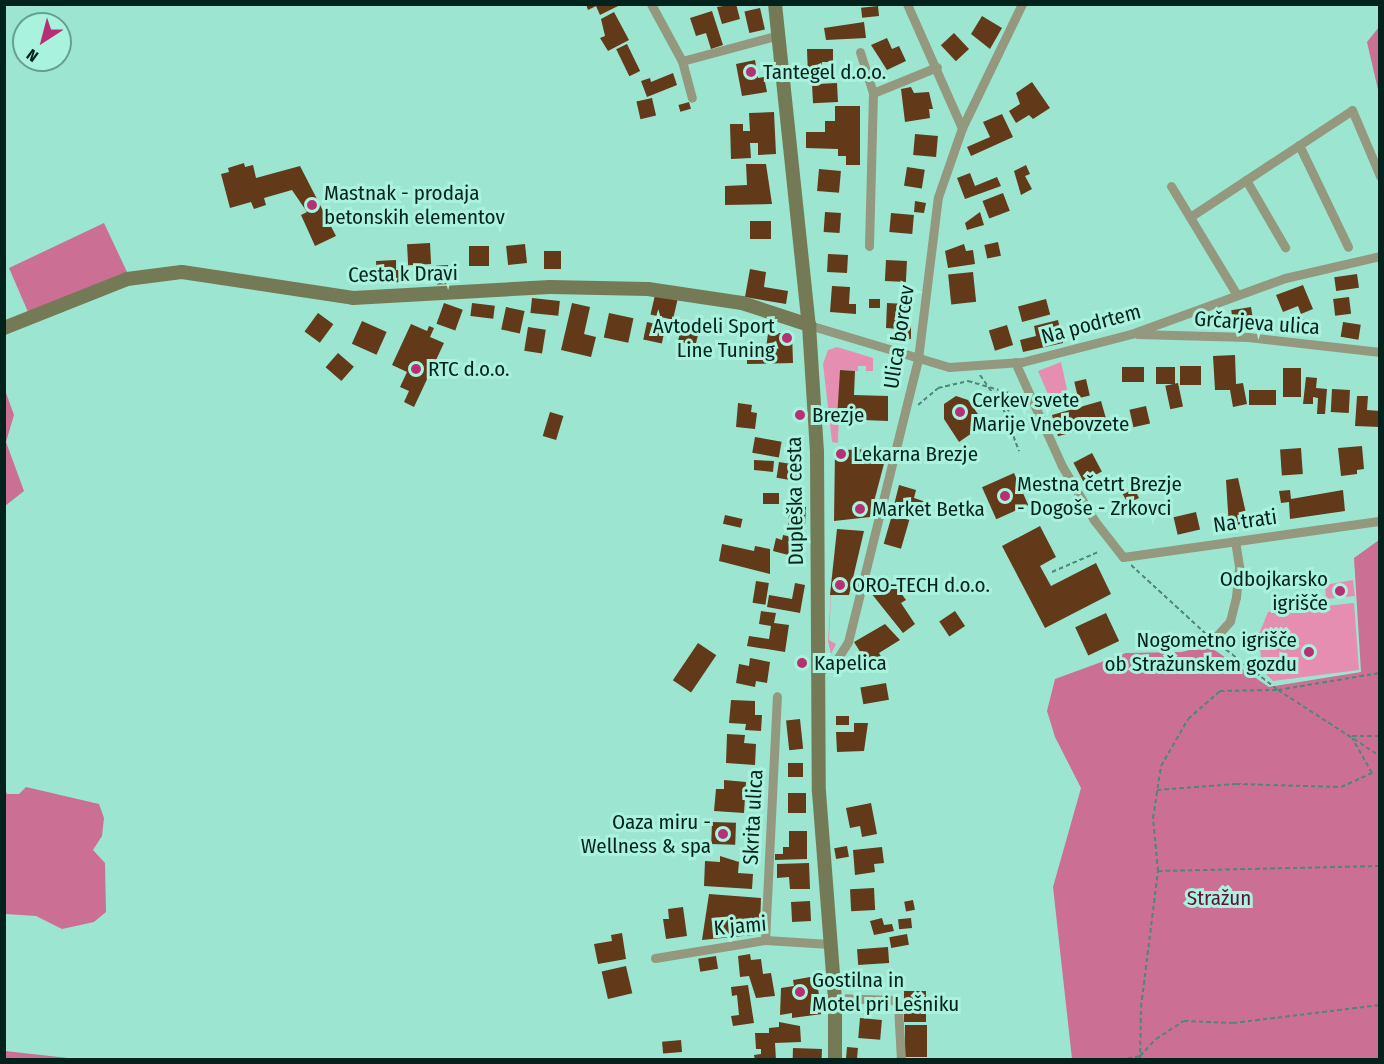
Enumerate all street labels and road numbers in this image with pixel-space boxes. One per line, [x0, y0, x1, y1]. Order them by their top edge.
street label: Cesta k Dravi [348, 260, 458, 288]
street label: Ulica borcev [878, 283, 920, 391]
street label: Na podrtem [1039, 299, 1143, 349]
street label: Grčarjeva ulica [1193, 306, 1321, 340]
street label: Dupleška cesta [781, 436, 809, 566]
street label: Na trati [1212, 504, 1278, 538]
street label: Skrita ulica [738, 769, 768, 865]
street label: K jami [712, 911, 768, 941]

